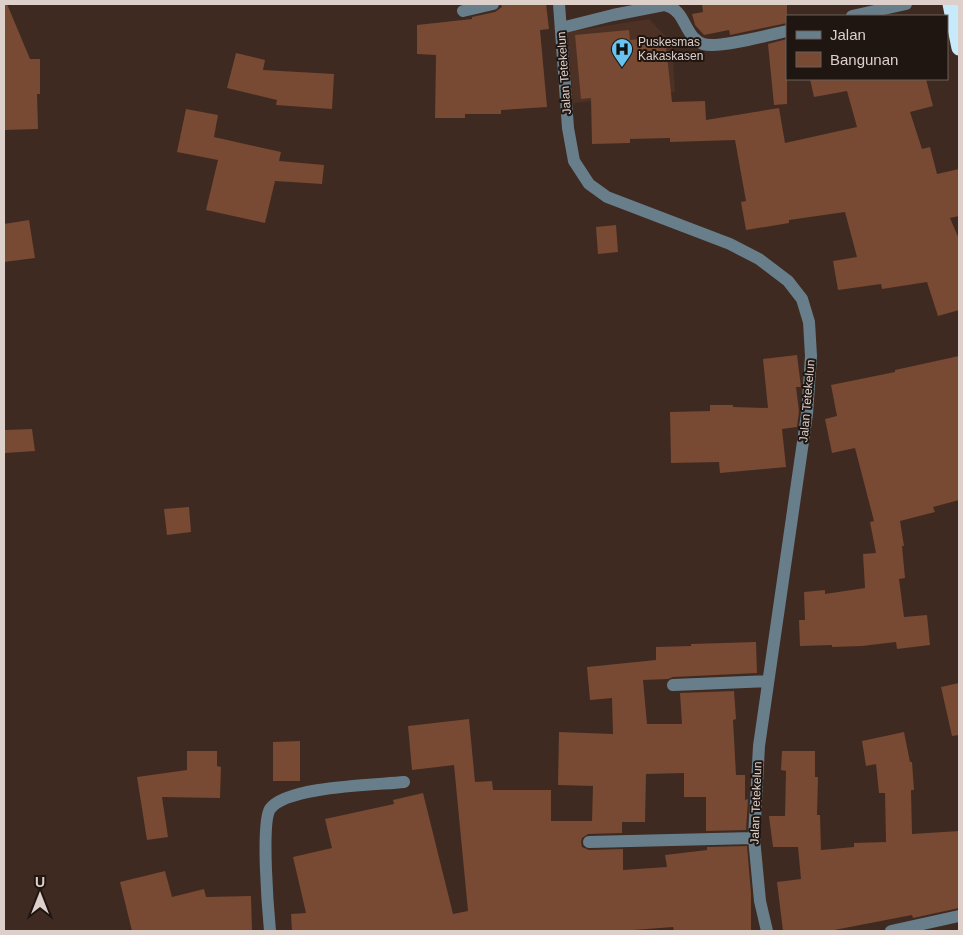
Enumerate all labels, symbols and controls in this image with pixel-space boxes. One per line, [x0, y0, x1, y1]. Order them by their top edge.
legend [786, 15, 948, 80]
text: Jalan [830, 26, 866, 43]
street label: Jalan Tetekelun [554, 31, 574, 115]
place label: Puskesmas Kakaskasen [638, 35, 703, 63]
hospital icon: Puskesmas Kakaskasen [610, 37, 634, 68]
text: Bangunan [830, 51, 898, 68]
street label: Jalan Tetekelun [796, 359, 818, 443]
street label: Jalan Tetekelun [748, 761, 764, 845]
north arrow [15, 870, 65, 920]
text: U [35, 874, 45, 890]

